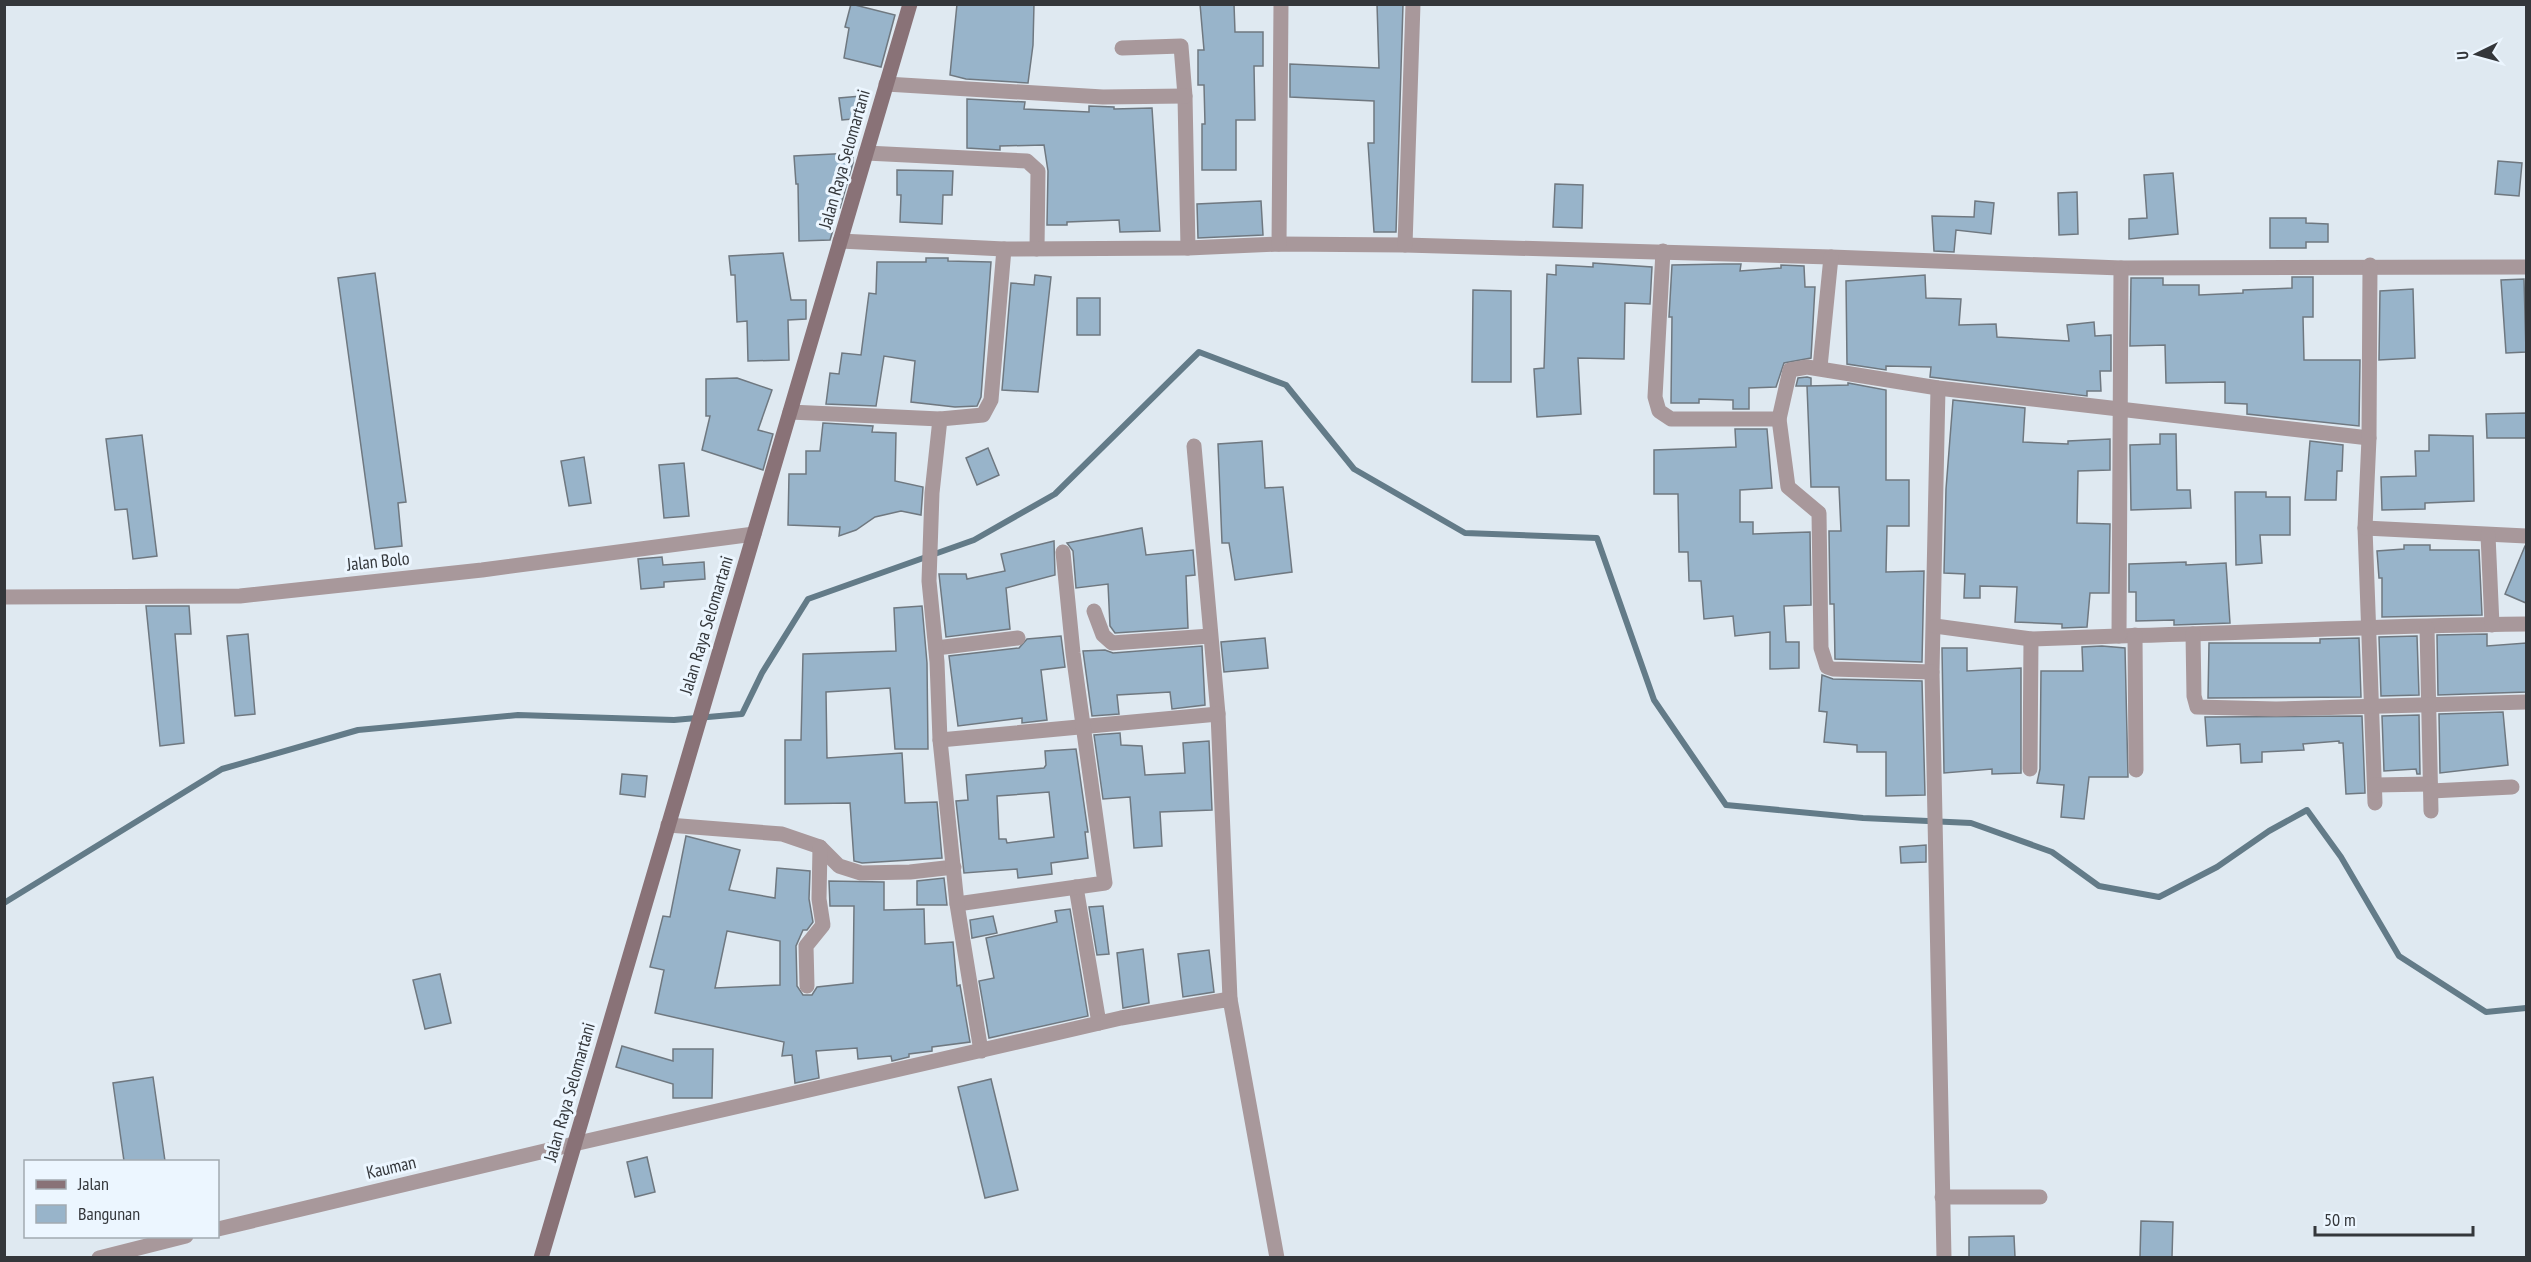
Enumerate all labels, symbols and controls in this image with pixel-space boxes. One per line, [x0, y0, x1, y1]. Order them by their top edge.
north arrow [2447, 24, 2507, 84]
text: U [2452, 50, 2472, 60]
street label: Jalan Raya Selomartani [813, 87, 875, 232]
street label: Jalan Bolo [345, 546, 411, 576]
street label: Jalan Raya Selomartani [674, 553, 738, 698]
street label: Jalan Raya Selomartani [538, 1020, 600, 1165]
street label: Kauman [364, 1150, 418, 1184]
legend [24, 1160, 219, 1238]
text: Jalan [77, 1172, 109, 1195]
scale bar [2315, 1199, 2472, 1237]
text: Bangunan [78, 1202, 140, 1225]
text: 50 m [2324, 1208, 2356, 1231]

